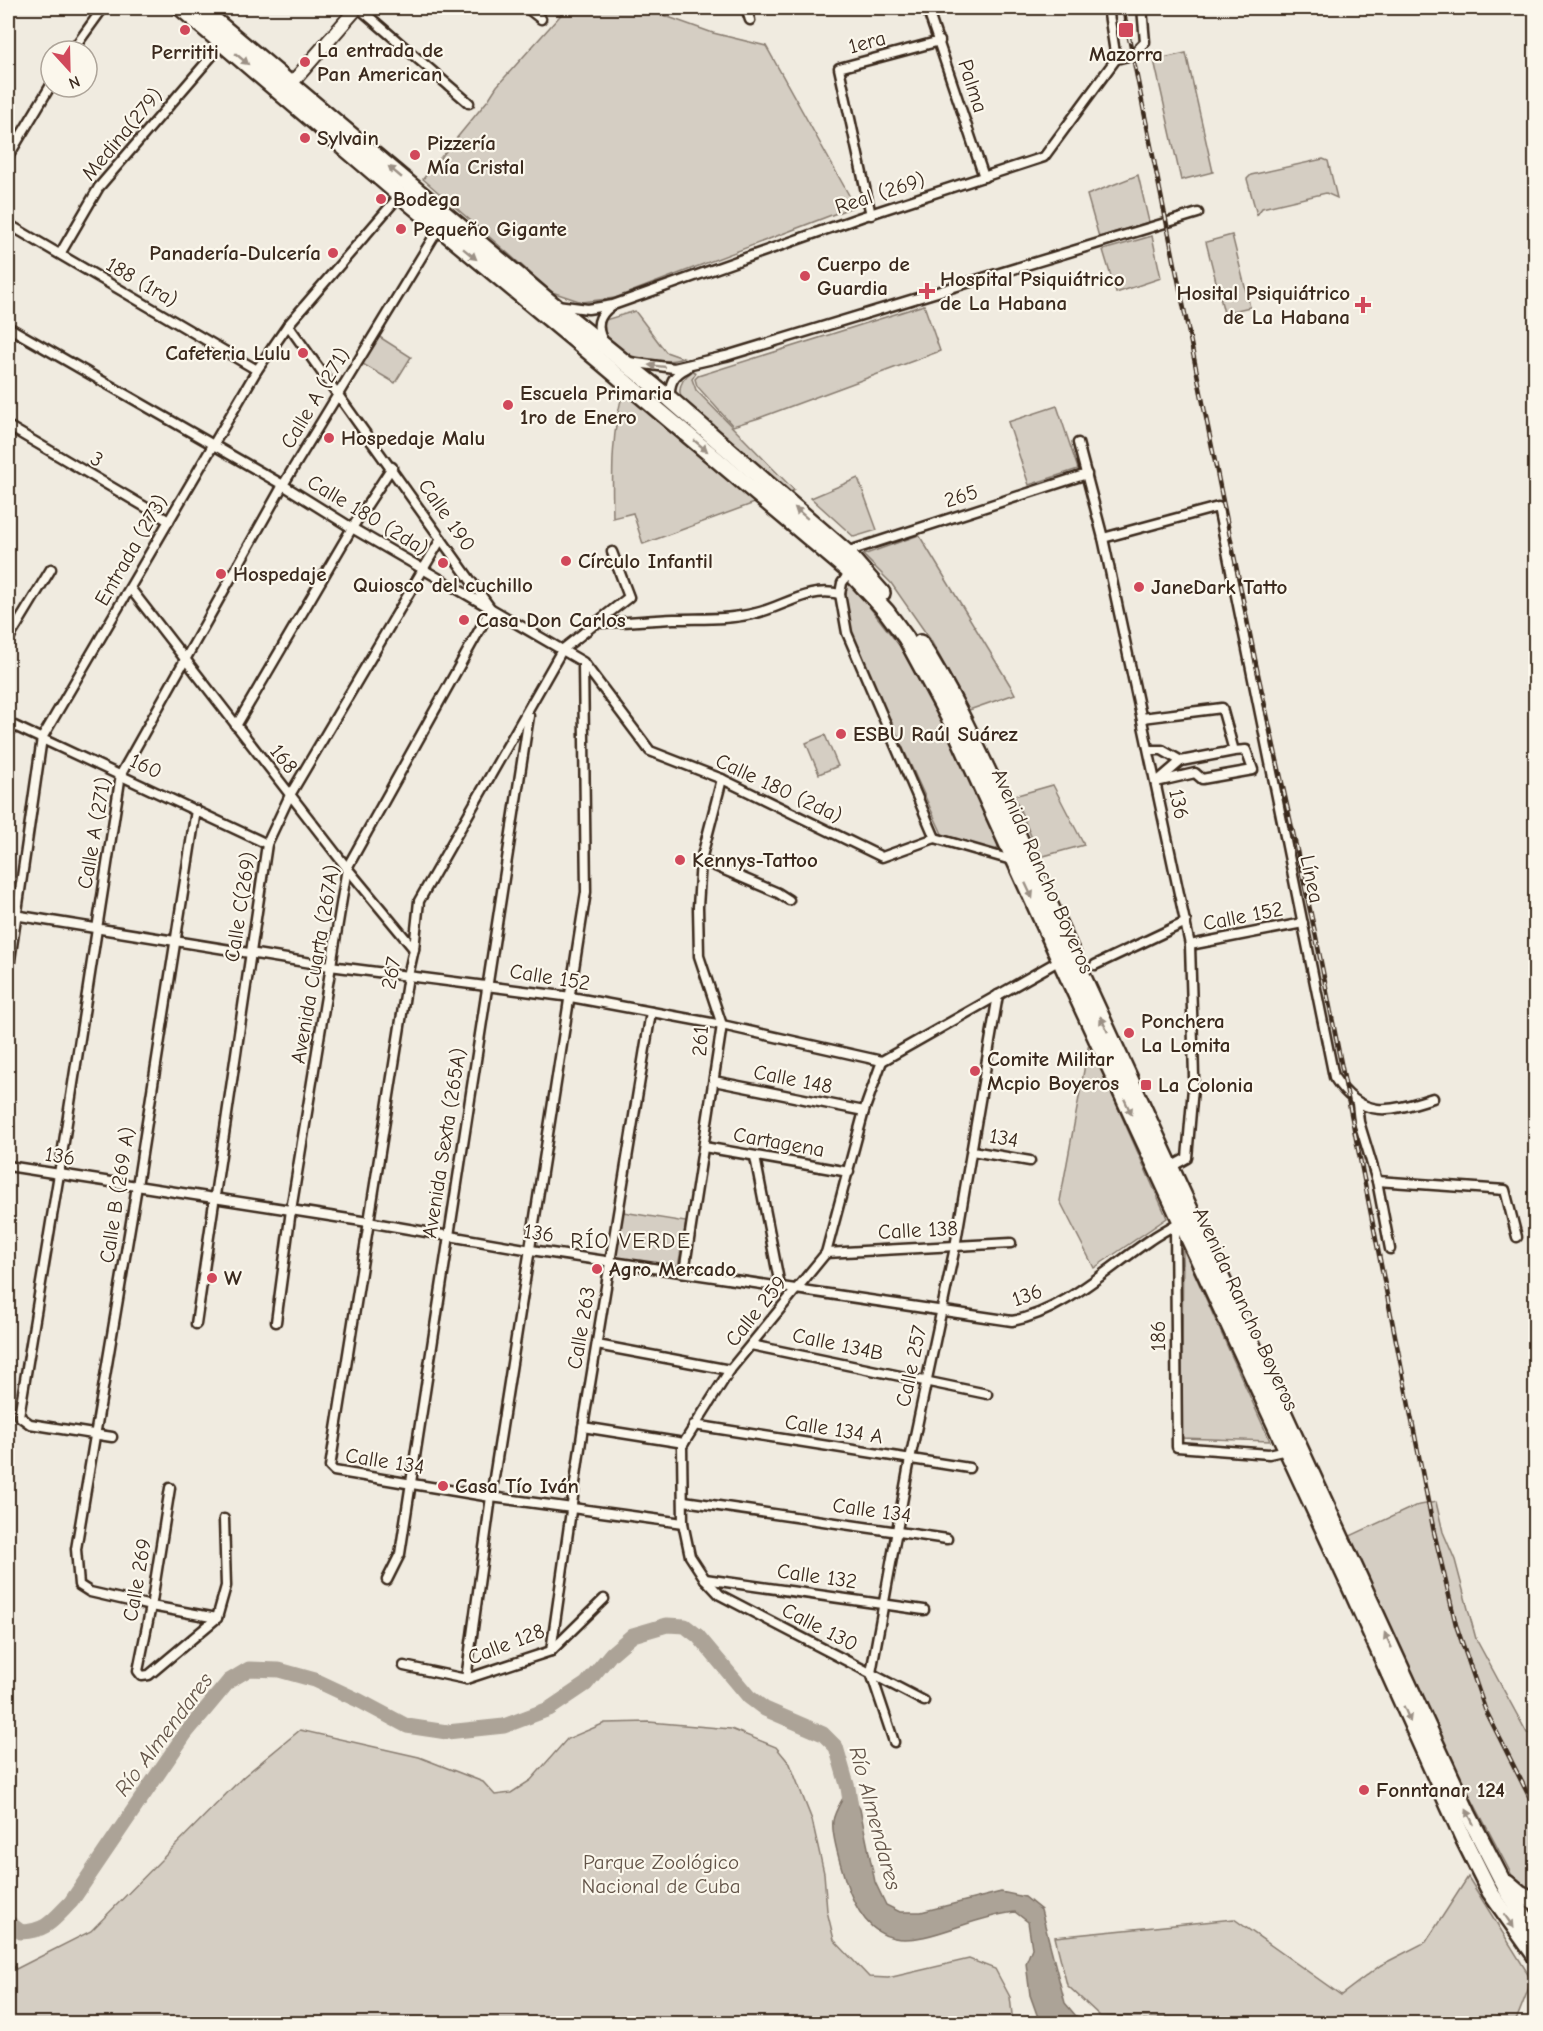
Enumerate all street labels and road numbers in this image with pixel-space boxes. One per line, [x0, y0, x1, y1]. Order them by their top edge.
street label: 1era [846, 26, 888, 58]
street label: Palma [953, 56, 993, 116]
street label: Medina(279) [77, 83, 167, 185]
street label: Real (269) [832, 167, 928, 219]
street label: 188 (1ra) [102, 252, 182, 312]
street label: Calle A (271) [276, 343, 354, 453]
street label: 3 [86, 446, 108, 472]
street label: Calle 180 (2da) [303, 469, 433, 561]
street label: Calle 190 [413, 474, 481, 556]
street label: 265 [941, 479, 981, 513]
street label: Entrada (273) [90, 490, 172, 610]
street label: 168 [265, 740, 303, 778]
street label: 160 [126, 748, 166, 784]
street label: Calle 180 (2da) [712, 748, 846, 828]
street label: Avenida Rancho Boyeros [987, 765, 1099, 977]
street label: Calle A (271) [72, 775, 116, 891]
street label: 136 [1164, 787, 1194, 821]
street label: Calle C(269) [219, 850, 261, 964]
street label: Línea [1295, 853, 1329, 905]
street label: Avenida Cuarta (267A) [286, 863, 344, 1065]
street label: Calle 152 [1201, 896, 1285, 936]
street label: 267 [376, 955, 406, 991]
street label: Calle 152 [508, 959, 592, 995]
street label: 261 [687, 1025, 713, 1057]
street label: Avenida Sexta (265A) [417, 1046, 471, 1240]
street label: Calle 148 [752, 1060, 834, 1098]
street label: Cartagena [731, 1122, 827, 1162]
street label: 134 [988, 1124, 1020, 1152]
street label: Calle B (269 A) [94, 1125, 140, 1265]
street label: 136 [43, 1142, 77, 1170]
street label: Avenida Rancho Boyeros [1188, 1203, 1304, 1415]
street label: Calle 138 [877, 1216, 959, 1244]
street label: 136 [522, 1219, 556, 1247]
street label: Calle 259 [720, 1271, 792, 1351]
street label: 136 [1009, 1279, 1045, 1311]
street label: Calle 263 [562, 1285, 600, 1371]
street label: 186 [1146, 1321, 1170, 1351]
street label: Calle 134B [790, 1323, 886, 1365]
street label: Calle 257 [891, 1323, 931, 1409]
street label: Calle 134 A [783, 1409, 885, 1449]
street label: Calle 134 [344, 1443, 426, 1479]
street label: Calle 134 [831, 1493, 913, 1527]
street label: Calle 269 [118, 1537, 156, 1623]
street label: Calle 132 [776, 1559, 858, 1593]
street label: Calle 130 [778, 1598, 862, 1656]
street label: Calle 128 [464, 1618, 548, 1670]

